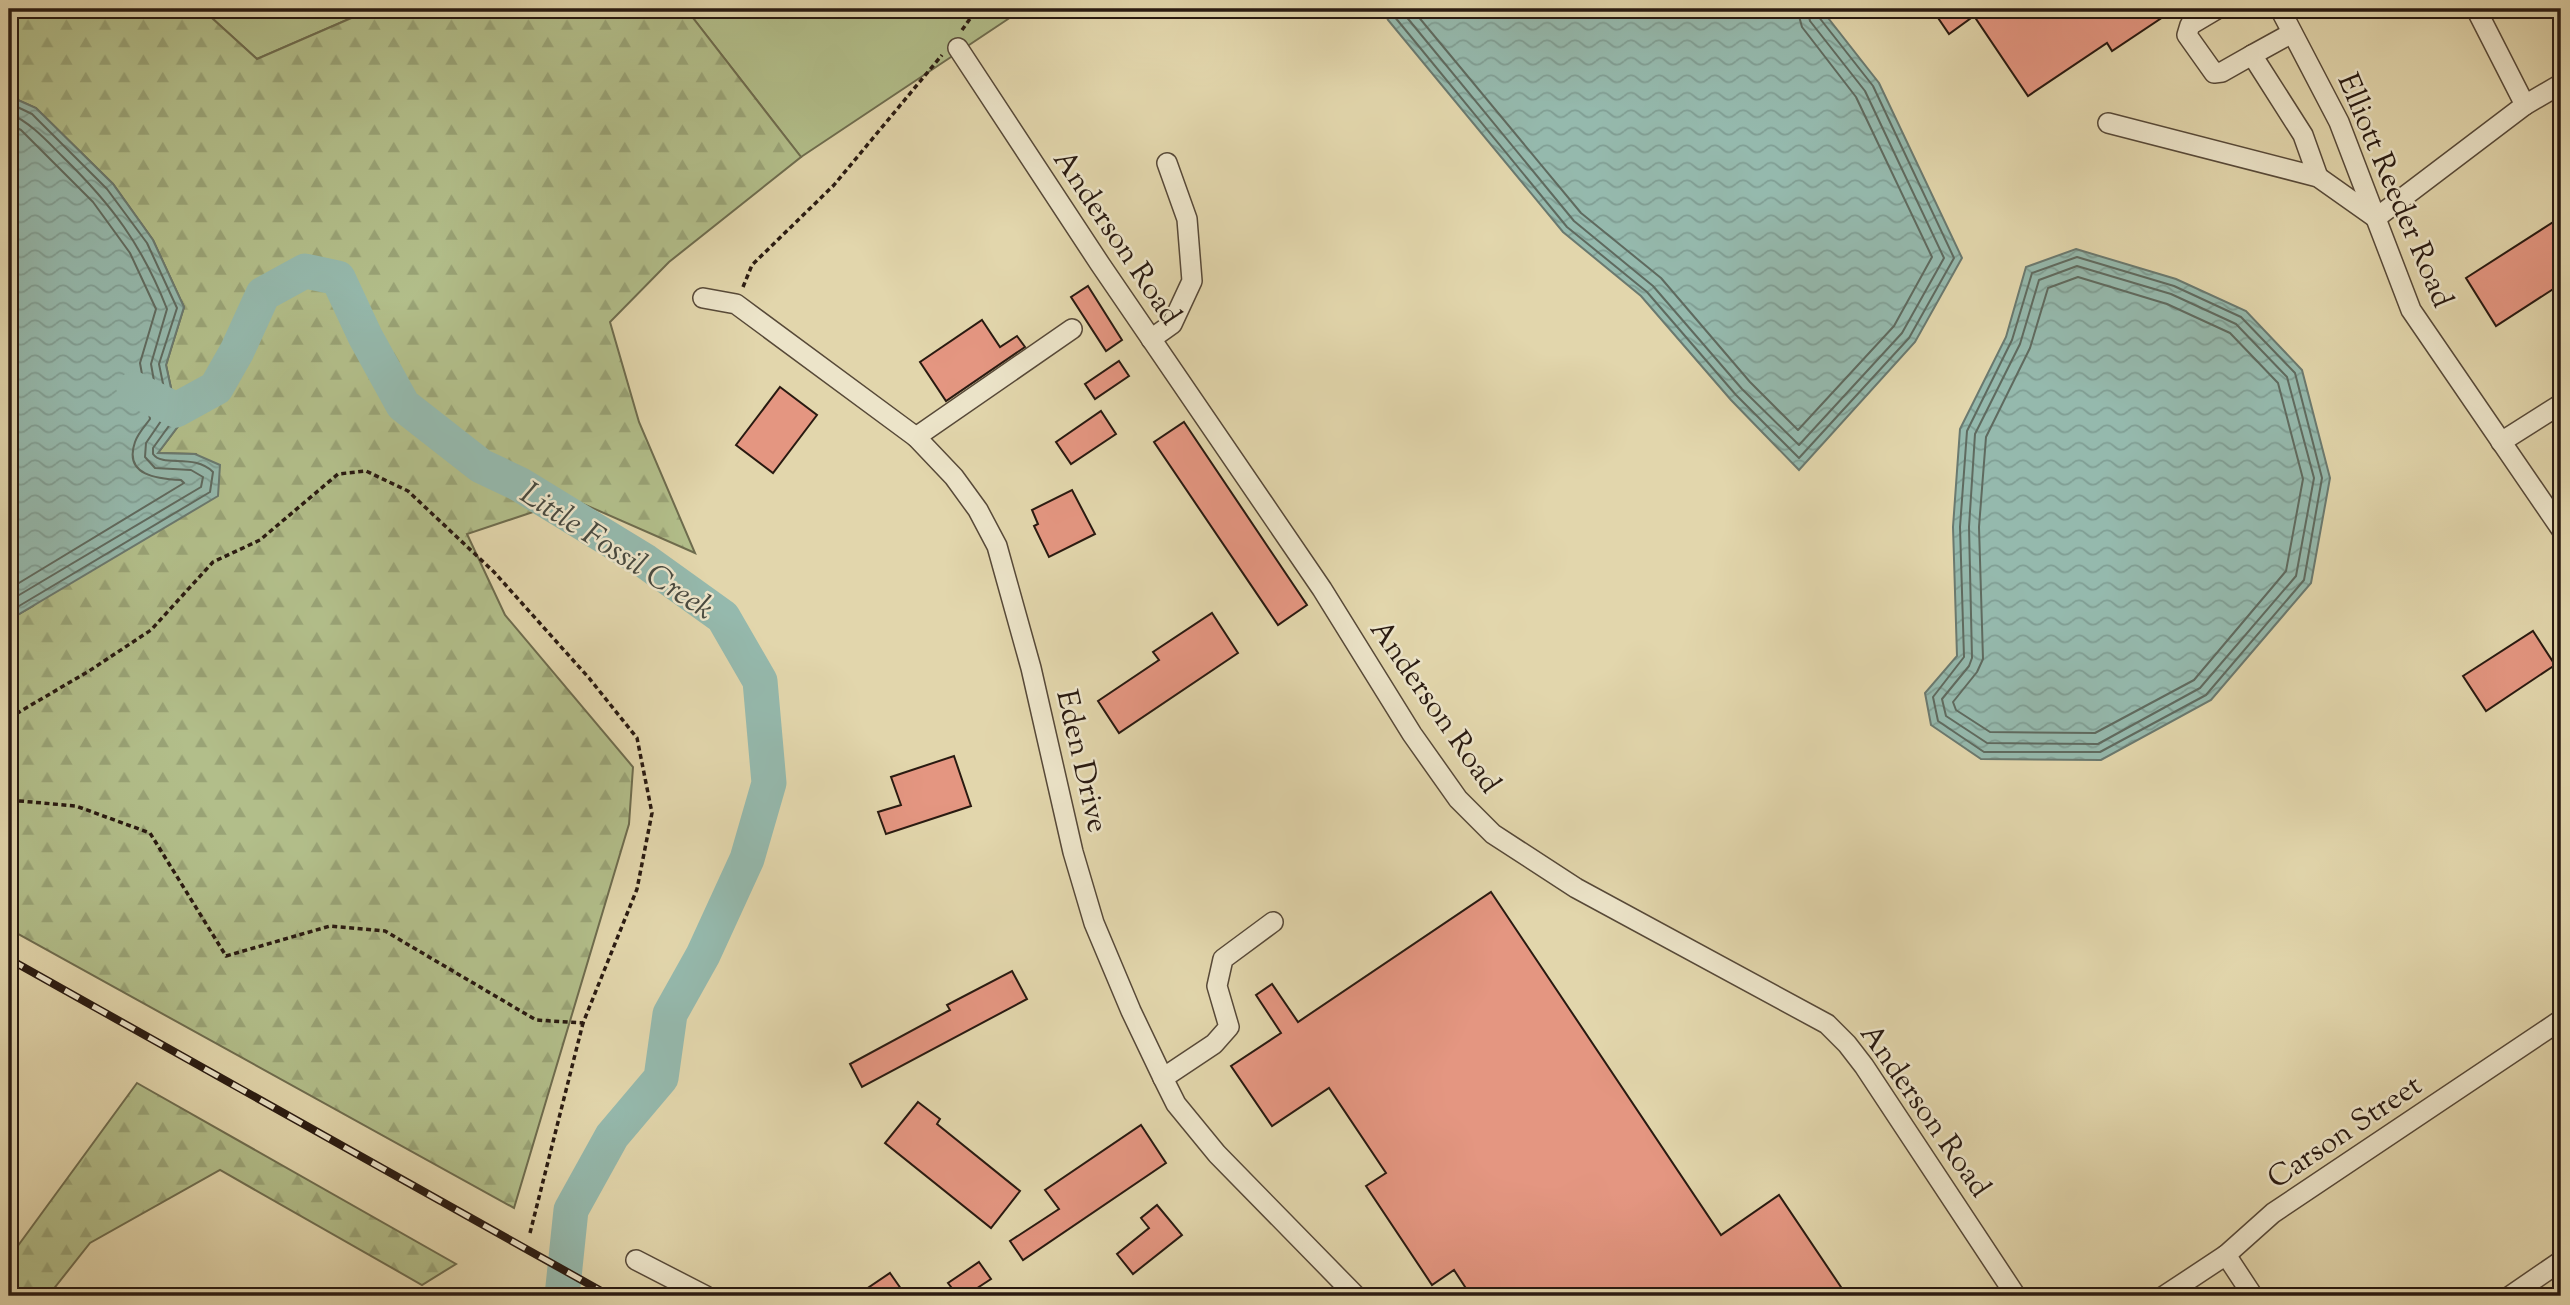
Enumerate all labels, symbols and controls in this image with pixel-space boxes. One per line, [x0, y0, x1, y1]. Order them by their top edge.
street label: Elliott Reeder Road [2325, 67, 2462, 315]
street label: Anderson Road [1041, 142, 1191, 335]
water label: Little Fossil Creek [510, 472, 723, 633]
street label: Anderson Road [1358, 612, 1510, 803]
street label: Eden Drive [1043, 686, 1118, 837]
street label: Anderson Road [1848, 1016, 2000, 1207]
street label: Carson Street [2260, 1065, 2431, 1201]

